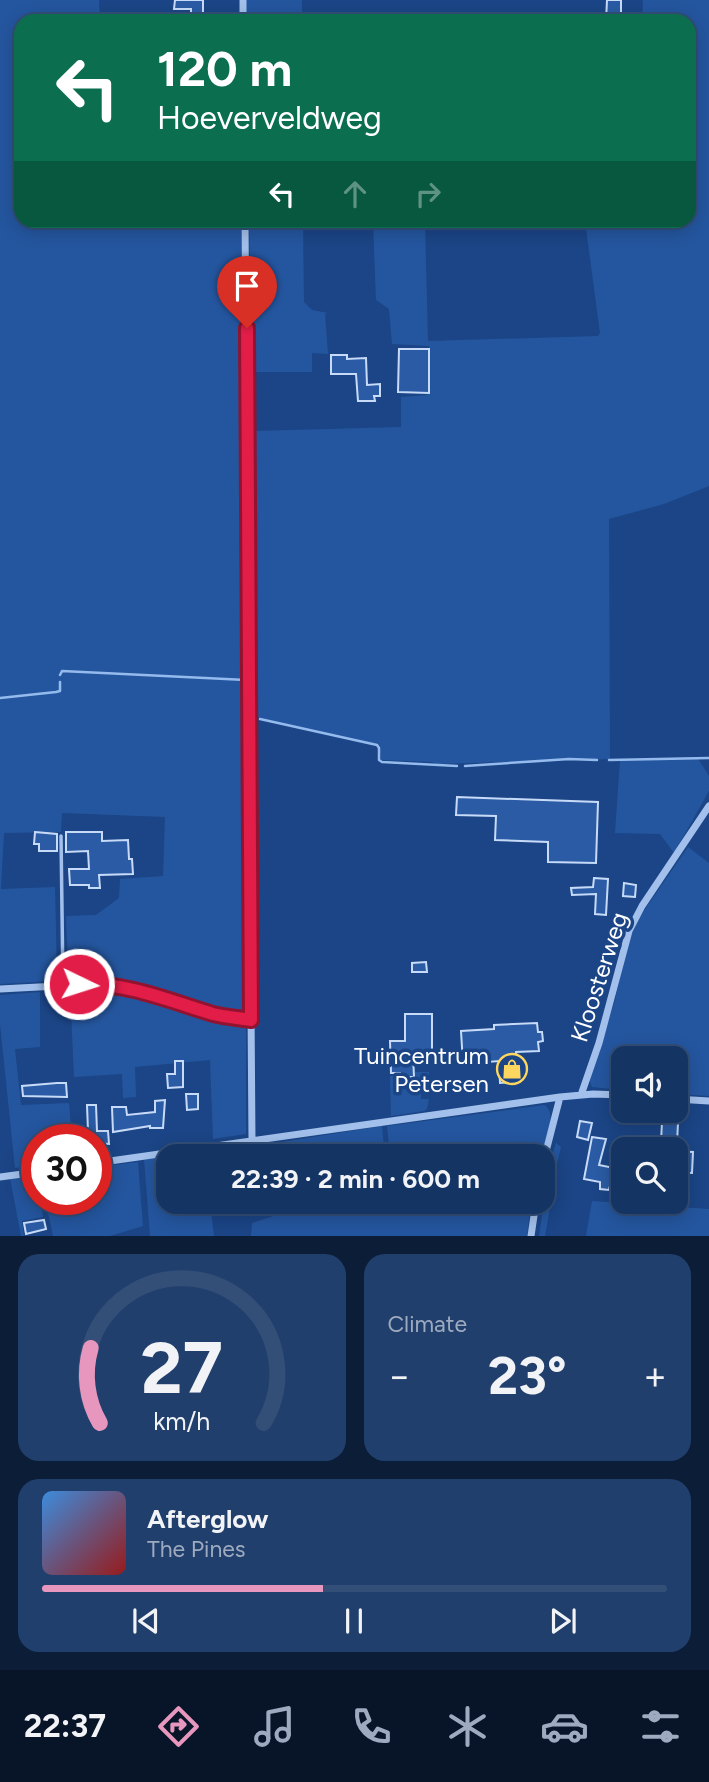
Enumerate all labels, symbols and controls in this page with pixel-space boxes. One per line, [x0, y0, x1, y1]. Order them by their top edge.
text: 120 m [157, 39, 292, 98]
icon: left [42, 42, 133, 133]
text: Hoeverveldweg [157, 99, 382, 137]
icon: left [263, 175, 301, 213]
icon: ahead [336, 175, 374, 213]
icon: right [409, 175, 447, 213]
pin [217, 256, 277, 328]
icon: arrive [228, 267, 266, 305]
street label: Kloosterweg [564, 908, 634, 1046]
position arrow [42, 947, 116, 1021]
place label: Tuincentrum Petersen [354, 1041, 489, 1098]
map controls [611, 1046, 688, 1214]
button: sound [611, 1046, 688, 1123]
shop icon: Tuincentrum Petersen [495, 1052, 529, 1086]
speed limit sign: 30 [21, 1124, 112, 1215]
button: search [611, 1137, 688, 1214]
text: 22:39 · 2 min · 600 m [231, 1163, 480, 1195]
text: Climate [388, 1310, 467, 1338]
text: 27 [140, 1325, 223, 1412]
text: 23° [488, 1345, 567, 1407]
text: − [388, 1353, 411, 1399]
text: + [643, 1353, 667, 1399]
text: km/h [153, 1406, 210, 1436]
text: Afterglow [147, 1503, 269, 1535]
text: The Pines [147, 1535, 246, 1563]
icon: previous [127, 1602, 165, 1640]
icon: pause [335, 1602, 373, 1640]
icon: next [544, 1602, 582, 1640]
icon: directions [154, 1702, 203, 1751]
icon: music [250, 1702, 299, 1751]
icon: phone [347, 1702, 396, 1751]
icon: climate [443, 1702, 492, 1751]
icon: car [540, 1702, 589, 1751]
icon: filters [636, 1702, 685, 1751]
text: 22:37 [24, 1707, 106, 1745]

